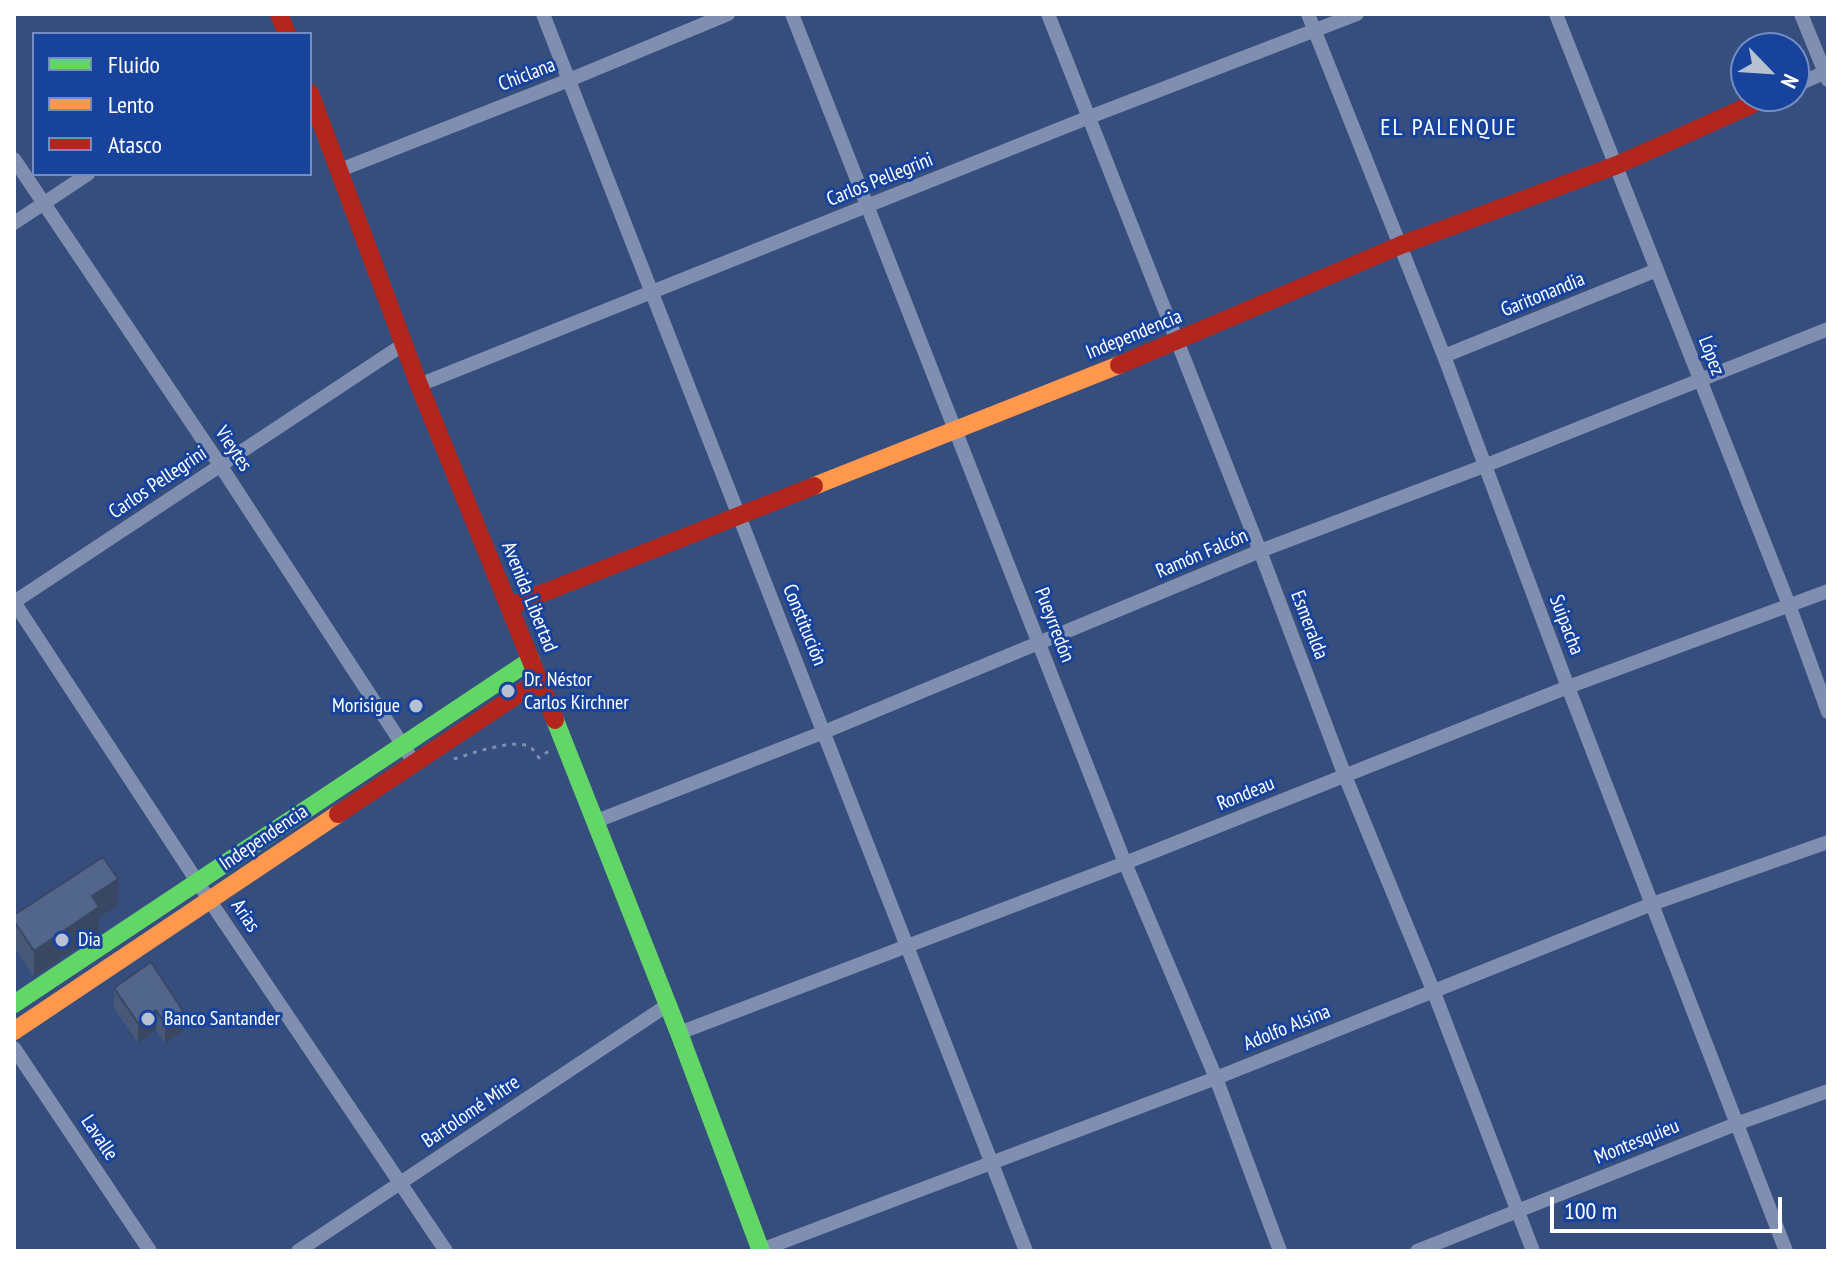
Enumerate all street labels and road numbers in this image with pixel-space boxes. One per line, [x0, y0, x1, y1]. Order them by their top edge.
street label: Chiclana [495, 53, 559, 97]
street label: Carlos Pellegrini [823, 148, 937, 212]
street label: Garitonandia [1498, 267, 1588, 323]
street label: Independencia [1083, 305, 1185, 365]
street label: López [1693, 333, 1729, 379]
street label: Vieytes [209, 422, 257, 476]
street label: Carlos Pellegrini [105, 442, 211, 524]
street label: Ramón Falcón [1152, 524, 1252, 584]
street label: Avenida Libertad [496, 538, 562, 656]
street label: Constitución [777, 581, 831, 669]
street label: Pueyrredón [1029, 584, 1079, 666]
street label: Esmeralda [1285, 587, 1333, 663]
street label: Suipacha [1544, 592, 1588, 658]
street label: Rondeau [1214, 772, 1278, 816]
street label: Independencia [215, 800, 313, 876]
street label: Arias [226, 895, 264, 937]
street label: Adolfo Alsina [1240, 1000, 1334, 1056]
street label: Bartolomé Mitre [418, 1071, 524, 1153]
street label: Lavalle [75, 1111, 123, 1165]
street label: Montesquieu [1591, 1114, 1683, 1170]

